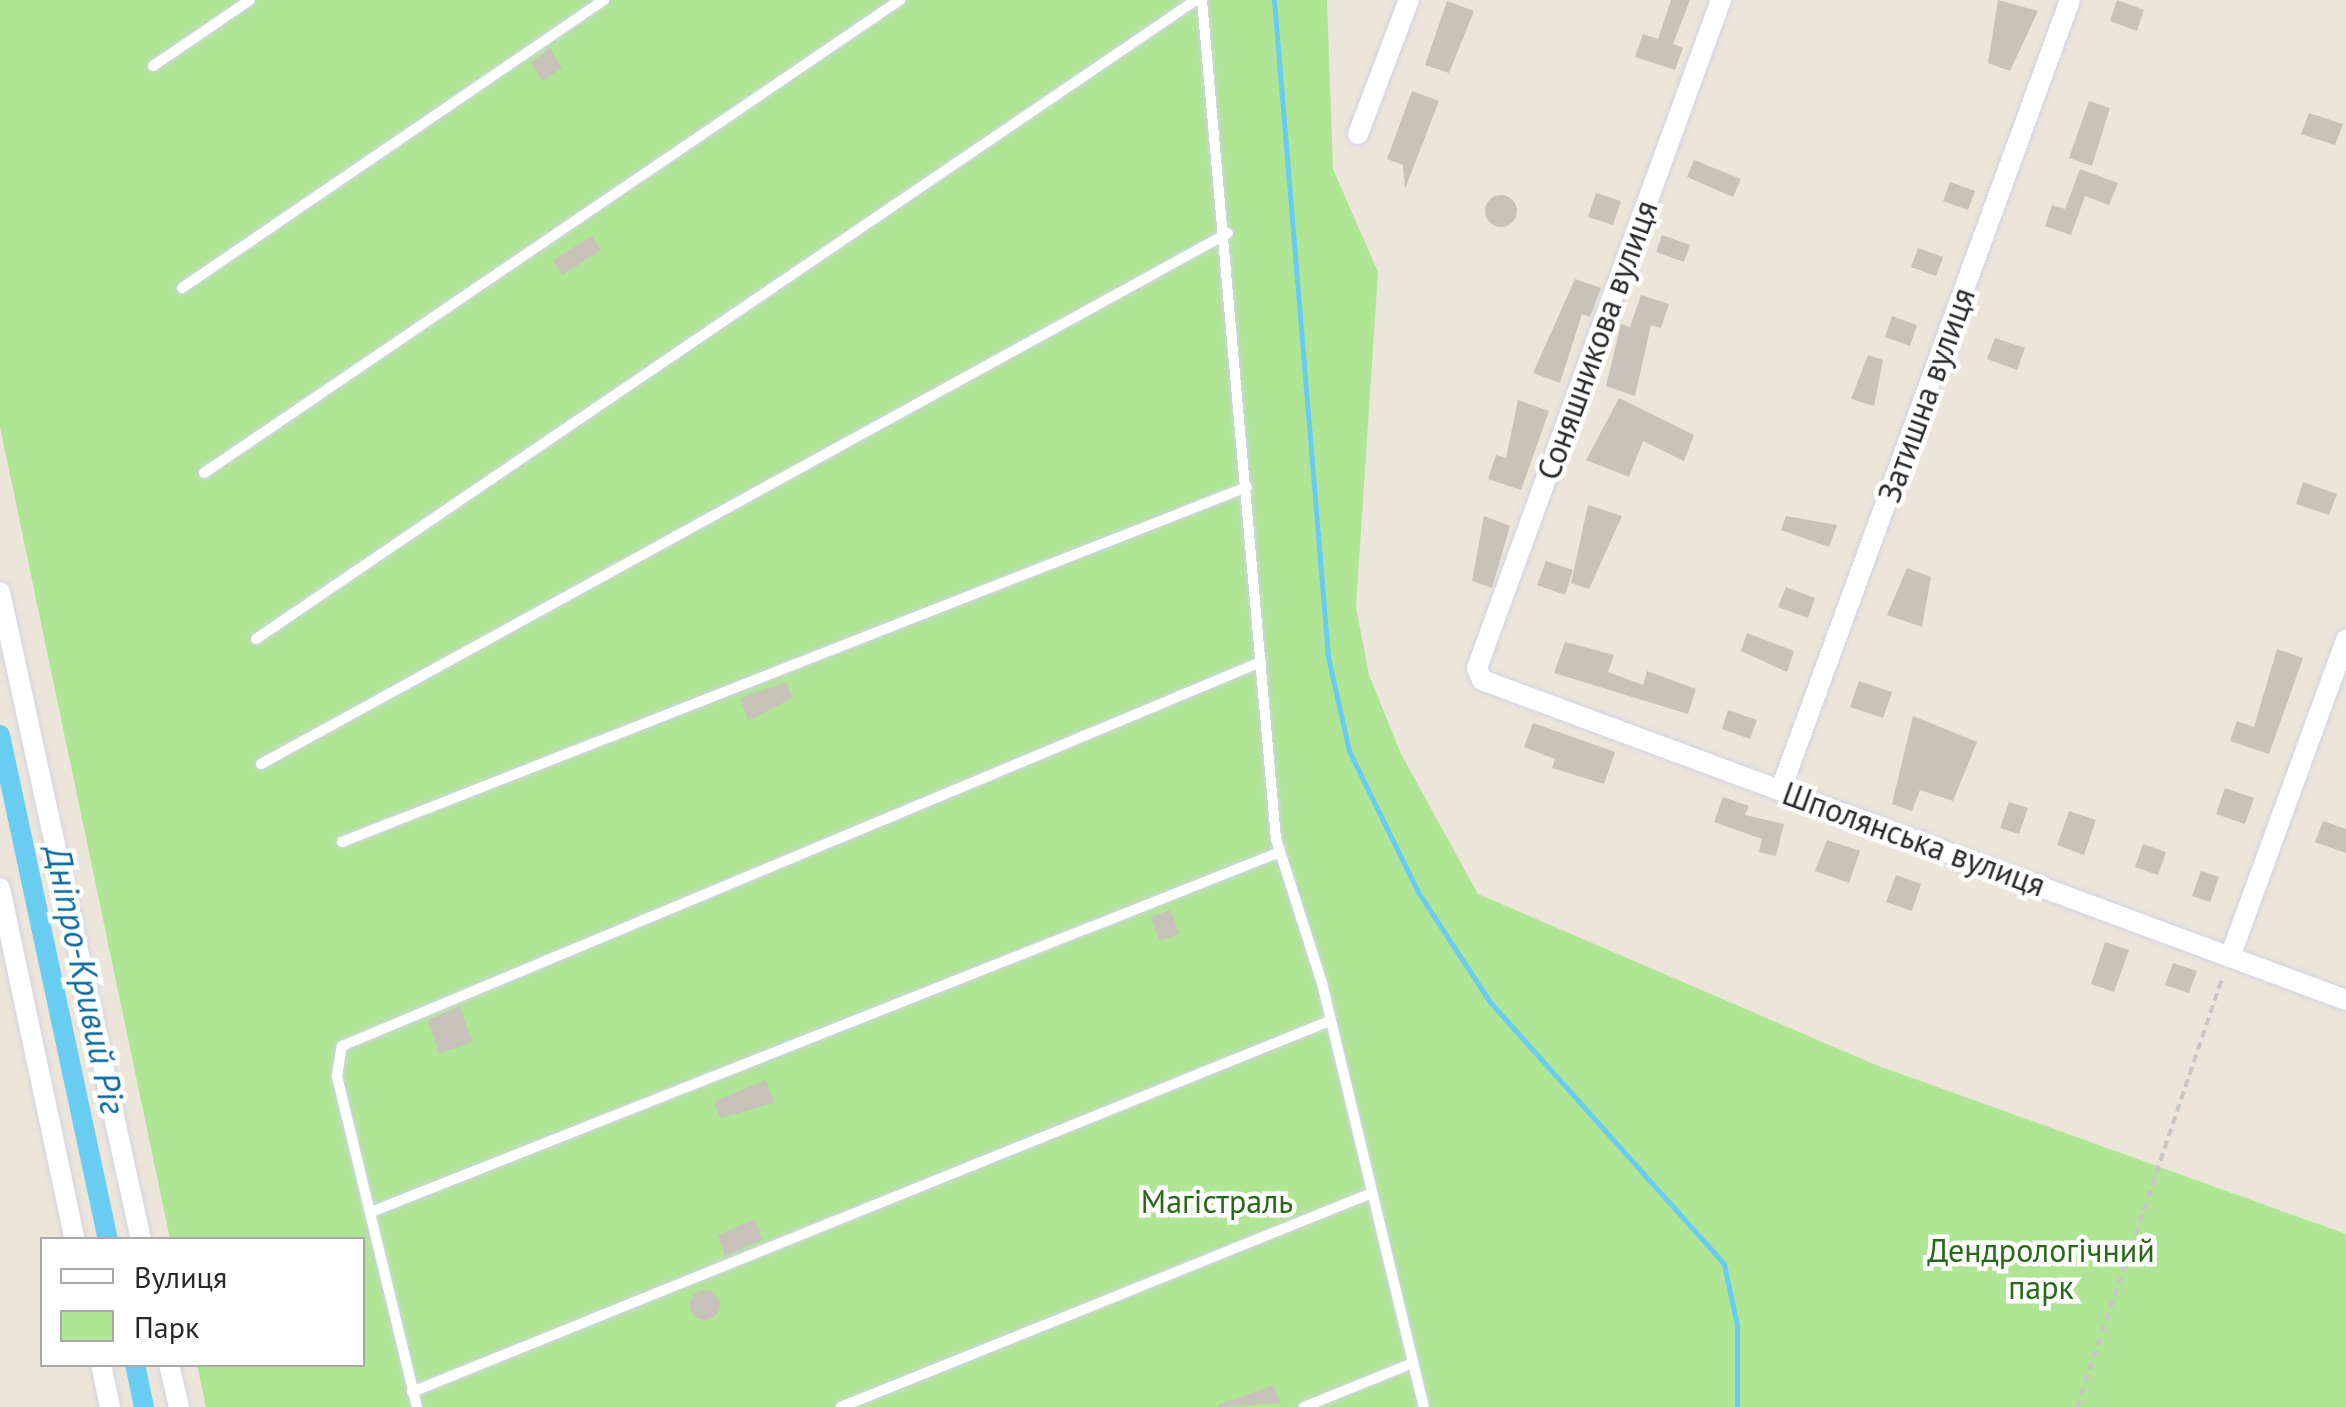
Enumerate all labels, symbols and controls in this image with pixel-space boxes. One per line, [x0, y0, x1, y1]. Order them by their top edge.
street label: Соняшникова вулиця [1529, 195, 1665, 485]
street label: Затишна вулиця [1869, 283, 1983, 507]
street label: Шполянська вулиця [1778, 774, 2050, 904]
water label: Дніпро-Кривий Ріг [37, 842, 135, 1118]
park label: Магістраль [1141, 1182, 1293, 1220]
park label: Дендрологічний парк [1927, 1232, 2155, 1307]
legend [40, 1237, 365, 1367]
text: Вулиця [134, 1257, 227, 1296]
text: Парк [134, 1307, 199, 1346]

